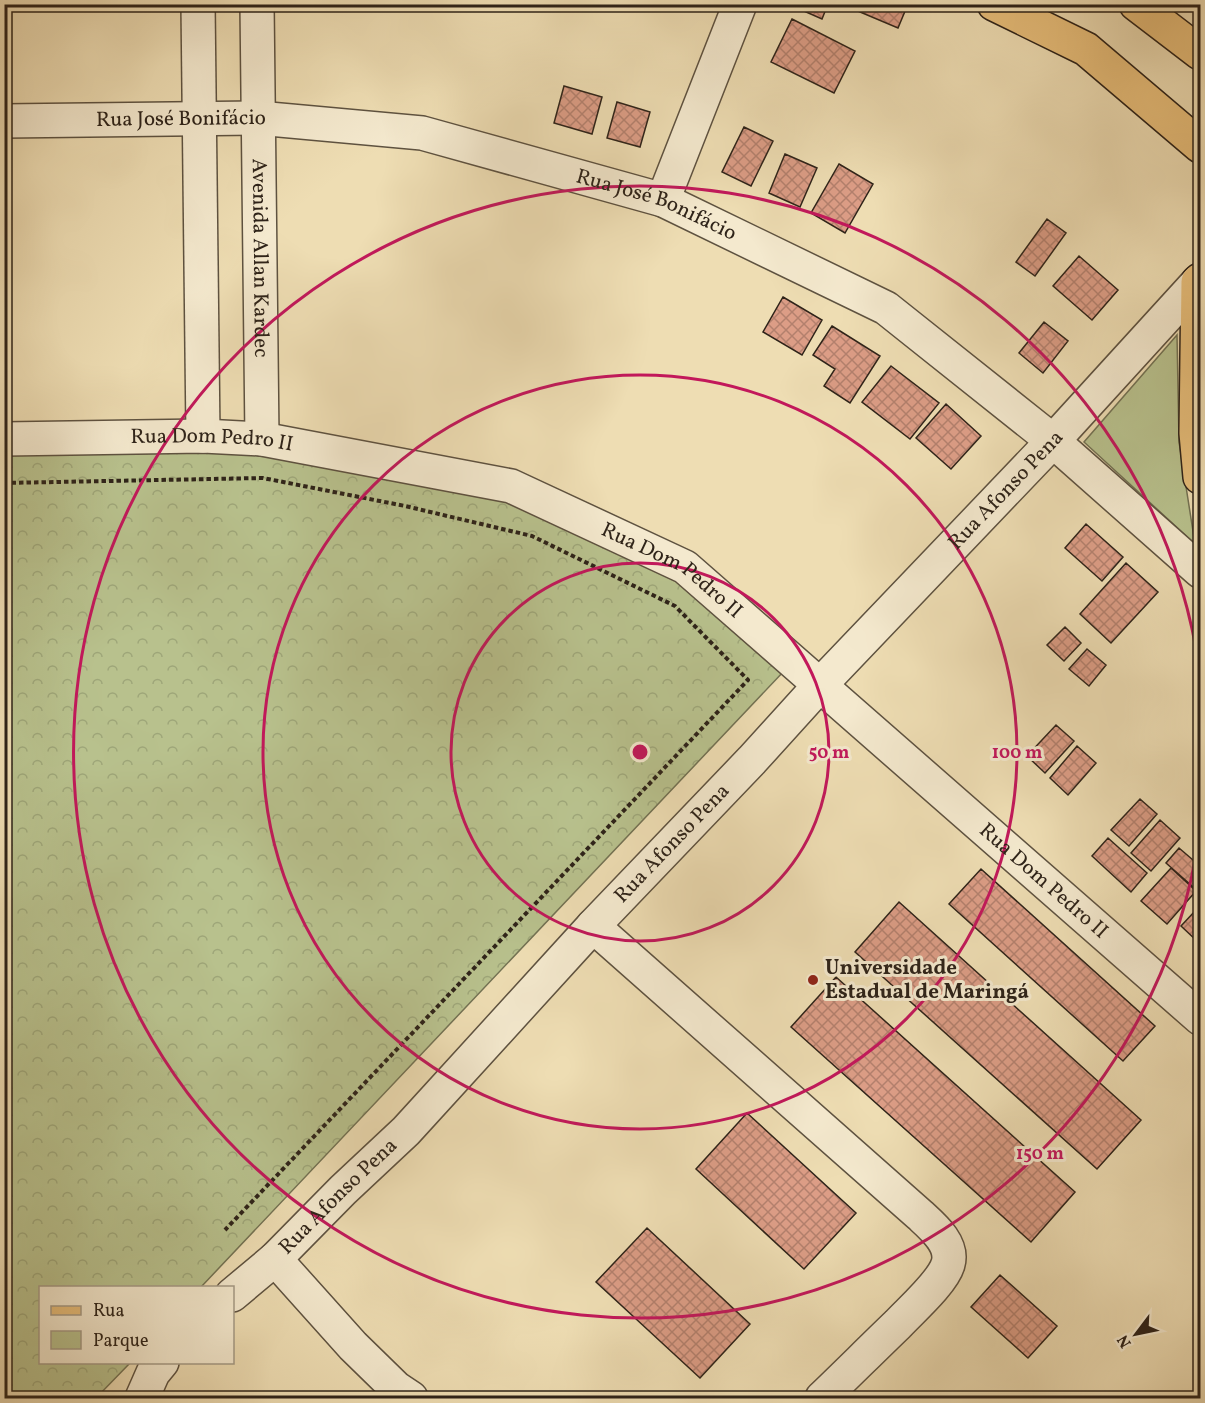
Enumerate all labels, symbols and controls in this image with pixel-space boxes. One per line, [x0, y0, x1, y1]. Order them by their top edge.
street label: Rua José Bonifácio [96, 103, 267, 134]
street label: Avenida Allan Kardec [244, 158, 276, 358]
street label: Rua José Bonifácio [573, 162, 741, 248]
street label: Rua Dom Pedro II [130, 421, 296, 459]
street label: Rua Afonso Pena [942, 424, 1070, 557]
street label: Rua Dom Pedro II [596, 515, 749, 625]
text: 50 m [809, 741, 849, 766]
text: 100 m [992, 741, 1042, 766]
centre of rings [630, 742, 650, 762]
street label: Rua Afonso Pena [608, 777, 736, 910]
street label: Rua Dom Pedro II [973, 816, 1114, 946]
place label: Universidade Estadual de Maringá [825, 954, 1029, 1007]
marker: Universidade Estadual de Maringá [806, 973, 820, 987]
street label: Rua Afonso Pena [272, 1132, 404, 1261]
text: 150 m [1016, 1142, 1064, 1167]
legend [39, 1286, 234, 1364]
text: Rua [93, 1299, 124, 1324]
north arrow [1106, 1304, 1166, 1364]
text: Parque [93, 1329, 148, 1354]
text: N [1112, 1330, 1137, 1352]

